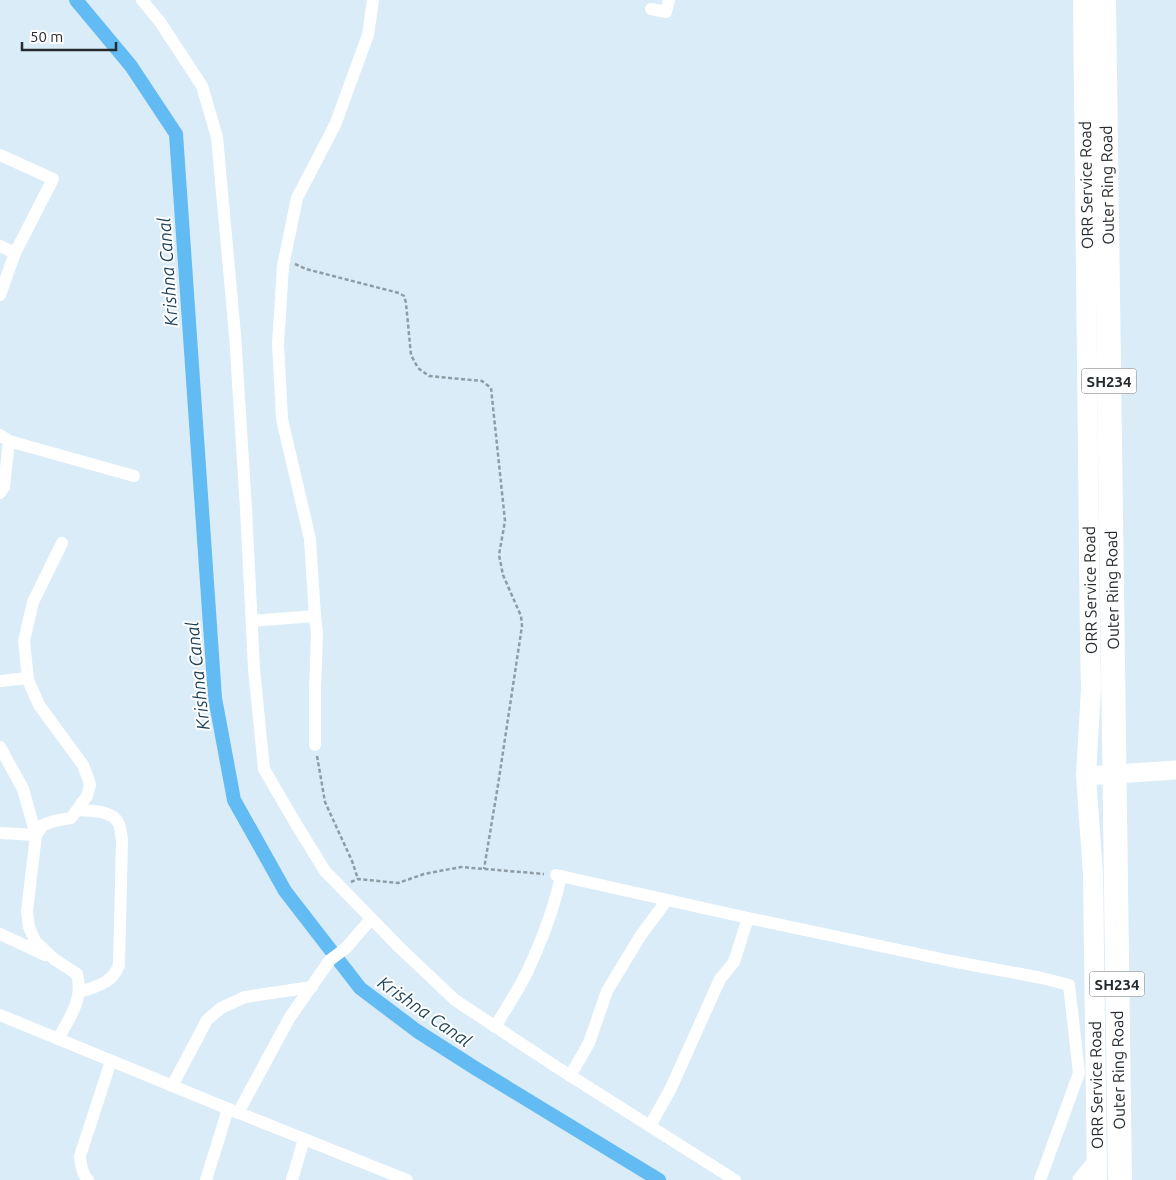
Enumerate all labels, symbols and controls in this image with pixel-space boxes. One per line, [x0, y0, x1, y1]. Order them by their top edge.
scale bar [22, 20, 116, 52]
text: 50 m [30, 28, 63, 45]
street label: ORR Service Road [1076, 121, 1096, 249]
street label: Outer Ring Road [1097, 125, 1117, 245]
water label: Krishna Canal [153, 217, 181, 327]
road number: SH234 [1082, 368, 1136, 394]
street label: ORR Service Road [1080, 526, 1100, 654]
street label: Outer Ring Road [1102, 530, 1122, 650]
water label: Krishna Canal [181, 621, 213, 731]
water label: Krishna Canal [374, 971, 476, 1051]
road number: SH234 [1090, 972, 1144, 996]
street label: Outer Ring Road [1108, 1010, 1128, 1130]
street label: ORR Service Road [1086, 1021, 1106, 1149]

